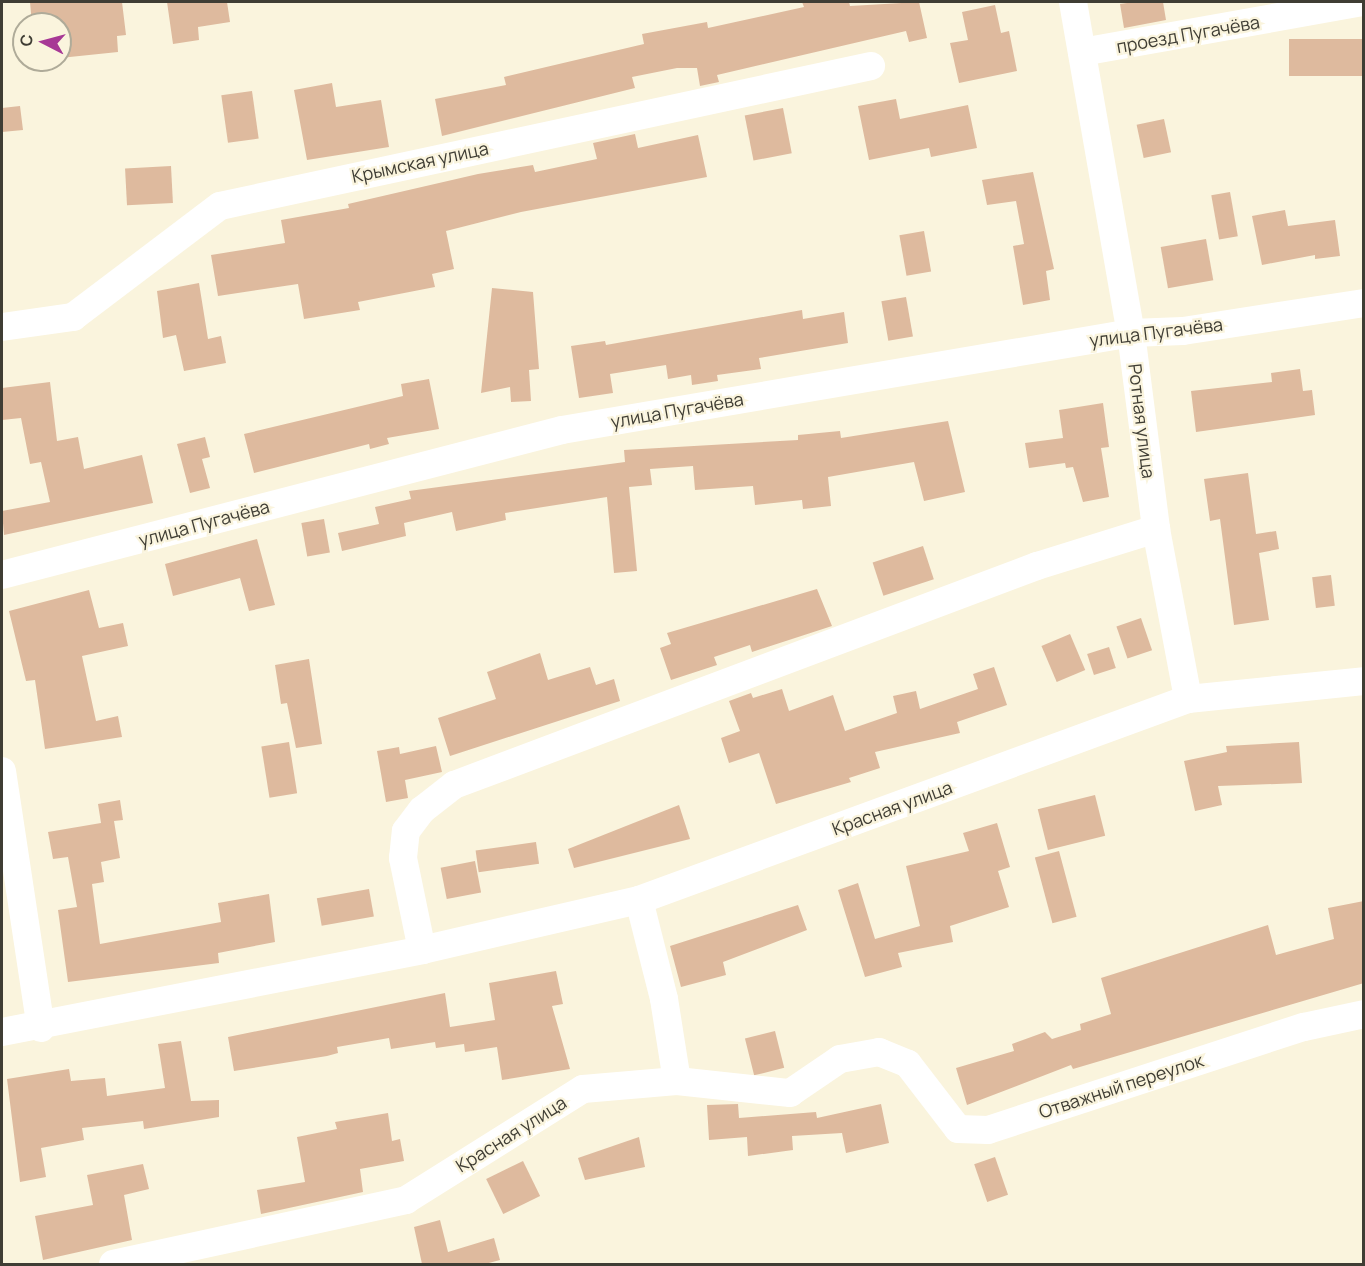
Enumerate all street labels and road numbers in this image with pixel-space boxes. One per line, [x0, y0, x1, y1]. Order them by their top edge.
street label: проезд Пугачёва [1115, 11, 1261, 57]
street label: Крымская улица [350, 137, 490, 187]
street label: улица Пугачёва [1088, 313, 1224, 351]
street label: Ротная улица [1124, 362, 1160, 480]
street label: улица Пугачёва [609, 388, 745, 432]
street label: улица Пугачёва [136, 495, 272, 551]
street label: Красная улица [829, 776, 955, 840]
street label: Отважный переулок [1036, 1049, 1206, 1123]
street label: Красная улица [452, 1091, 570, 1177]

